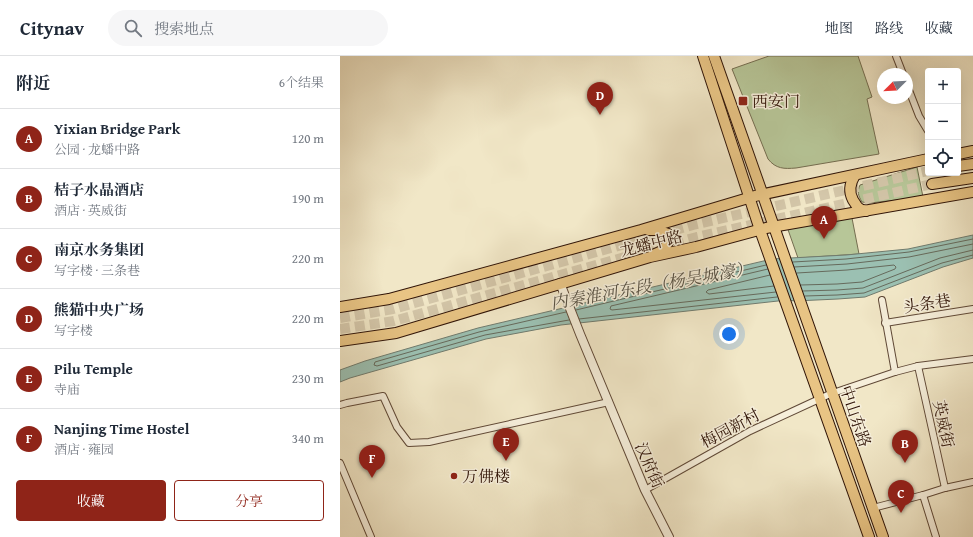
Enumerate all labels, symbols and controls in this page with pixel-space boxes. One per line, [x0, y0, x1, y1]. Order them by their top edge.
search box [108, 10, 388, 46]
text: Citynav [20, 14, 84, 42]
icon: search [122, 17, 144, 39]
text: 搜索地点 [154, 18, 214, 39]
text: 地图 [825, 18, 853, 38]
text: 路线 [875, 18, 903, 38]
text: 收藏 [925, 18, 953, 38]
north arrow [877, 68, 913, 104]
map controls [925, 68, 961, 176]
button: + [925, 68, 961, 104]
text: 附近 [16, 70, 50, 95]
text: 6个结果 [279, 73, 324, 92]
pin: D [587, 82, 613, 115]
place label: 西安门 [752, 89, 800, 113]
marker: 西安门 [737, 95, 749, 107]
button: − [925, 104, 961, 140]
text: Yixian Bridge Park [54, 118, 180, 139]
text: A [25, 129, 33, 148]
text: 120 m [292, 129, 324, 148]
text: 公园 · 龙蟠中路 [54, 140, 140, 159]
button: locate [925, 140, 961, 176]
text: 桔子水晶酒店 [54, 179, 144, 200]
text: B [25, 189, 33, 208]
text: 190 m [292, 189, 324, 208]
text: 酒店 · 英威街 [54, 201, 127, 220]
pin: A [811, 206, 837, 239]
street label: 龙蟠中路 [617, 224, 685, 262]
text: 南京水务集团 [54, 239, 144, 260]
text: C [25, 249, 33, 268]
text: 220 m [292, 249, 324, 268]
water label: 内秦淮河东段（杨吴城濠） [548, 255, 754, 315]
text: 写字楼 · 三条巷 [54, 261, 140, 280]
street label: 头条巷 [901, 287, 953, 319]
text: 熊猫中央广场 [54, 299, 144, 320]
text: D [25, 309, 33, 328]
text: 220 m [292, 309, 324, 328]
text: 写字楼 [54, 321, 93, 340]
your location [719, 324, 739, 344]
text: Pilu Temple [54, 358, 133, 379]
text: E [26, 369, 32, 388]
text: 230 m [292, 369, 324, 388]
text: 寺庙 [54, 380, 80, 399]
street label: 中山东路 [834, 382, 878, 450]
street label: 英威街 [927, 398, 961, 450]
street label: 梅园新村 [696, 402, 764, 454]
text: Nanjing Time Hostel [54, 418, 189, 439]
pin: E [493, 428, 519, 461]
text: F [26, 429, 32, 448]
text: 340 m [292, 429, 324, 448]
pin: B [892, 430, 918, 463]
street label: 汉府街 [629, 438, 671, 492]
text: 酒店 · 雍园 [54, 440, 114, 459]
pin: F [359, 445, 385, 478]
place label: 万佛楼 [462, 464, 510, 488]
marker: 万佛楼 [449, 471, 459, 481]
button: 收藏 [16, 480, 166, 521]
button: 分享 [174, 480, 324, 521]
pin: C [888, 480, 914, 513]

